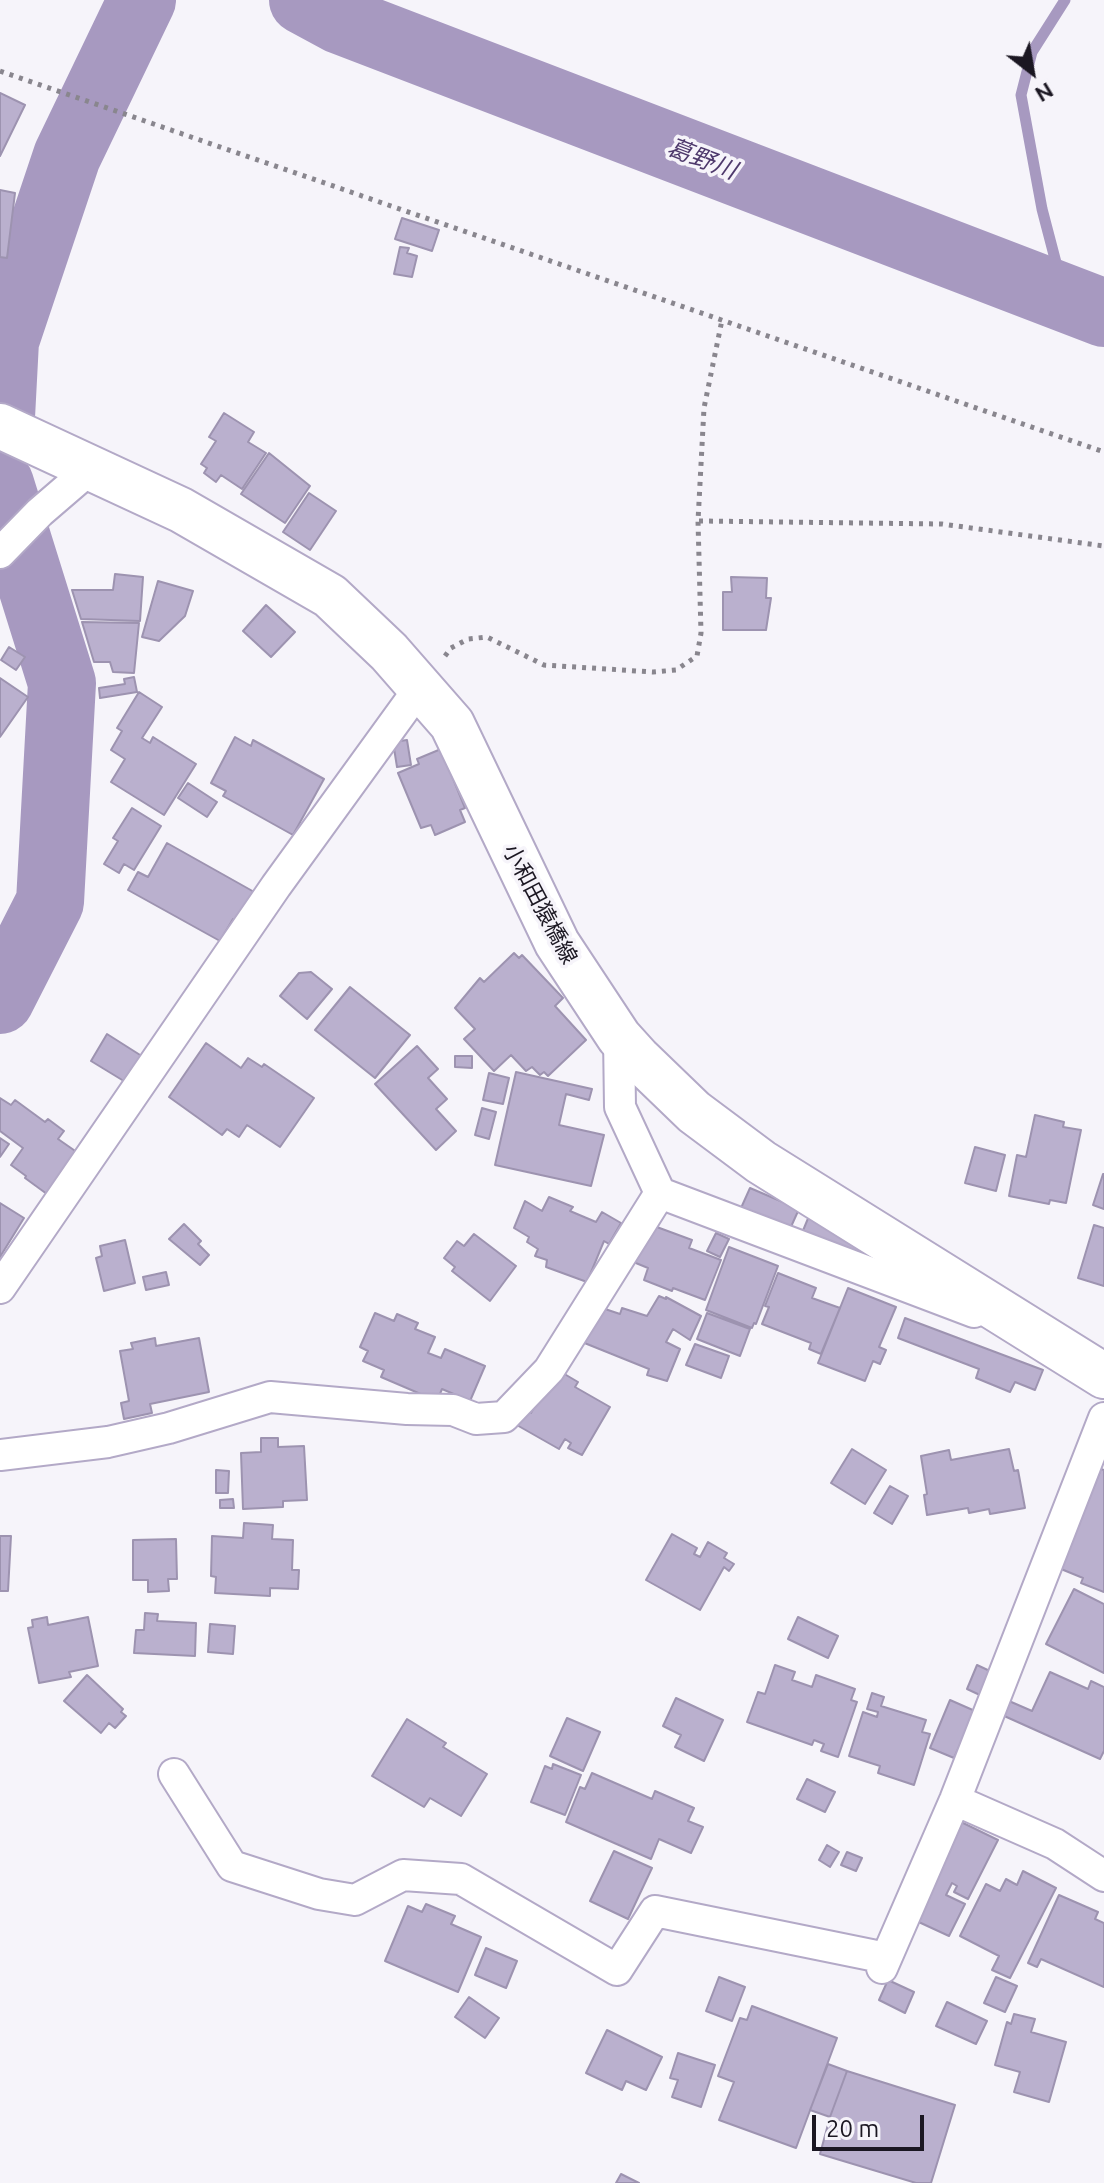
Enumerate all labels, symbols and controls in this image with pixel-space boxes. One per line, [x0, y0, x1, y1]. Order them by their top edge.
north arrow [992, 32, 1072, 112]
text: N [1031, 78, 1058, 108]
water label: 葛野川 [663, 133, 741, 185]
street label: 小和田猿橋線 [497, 840, 583, 968]
scale bar [816, 2099, 928, 2149]
text: 20 m [826, 2115, 879, 2142]

